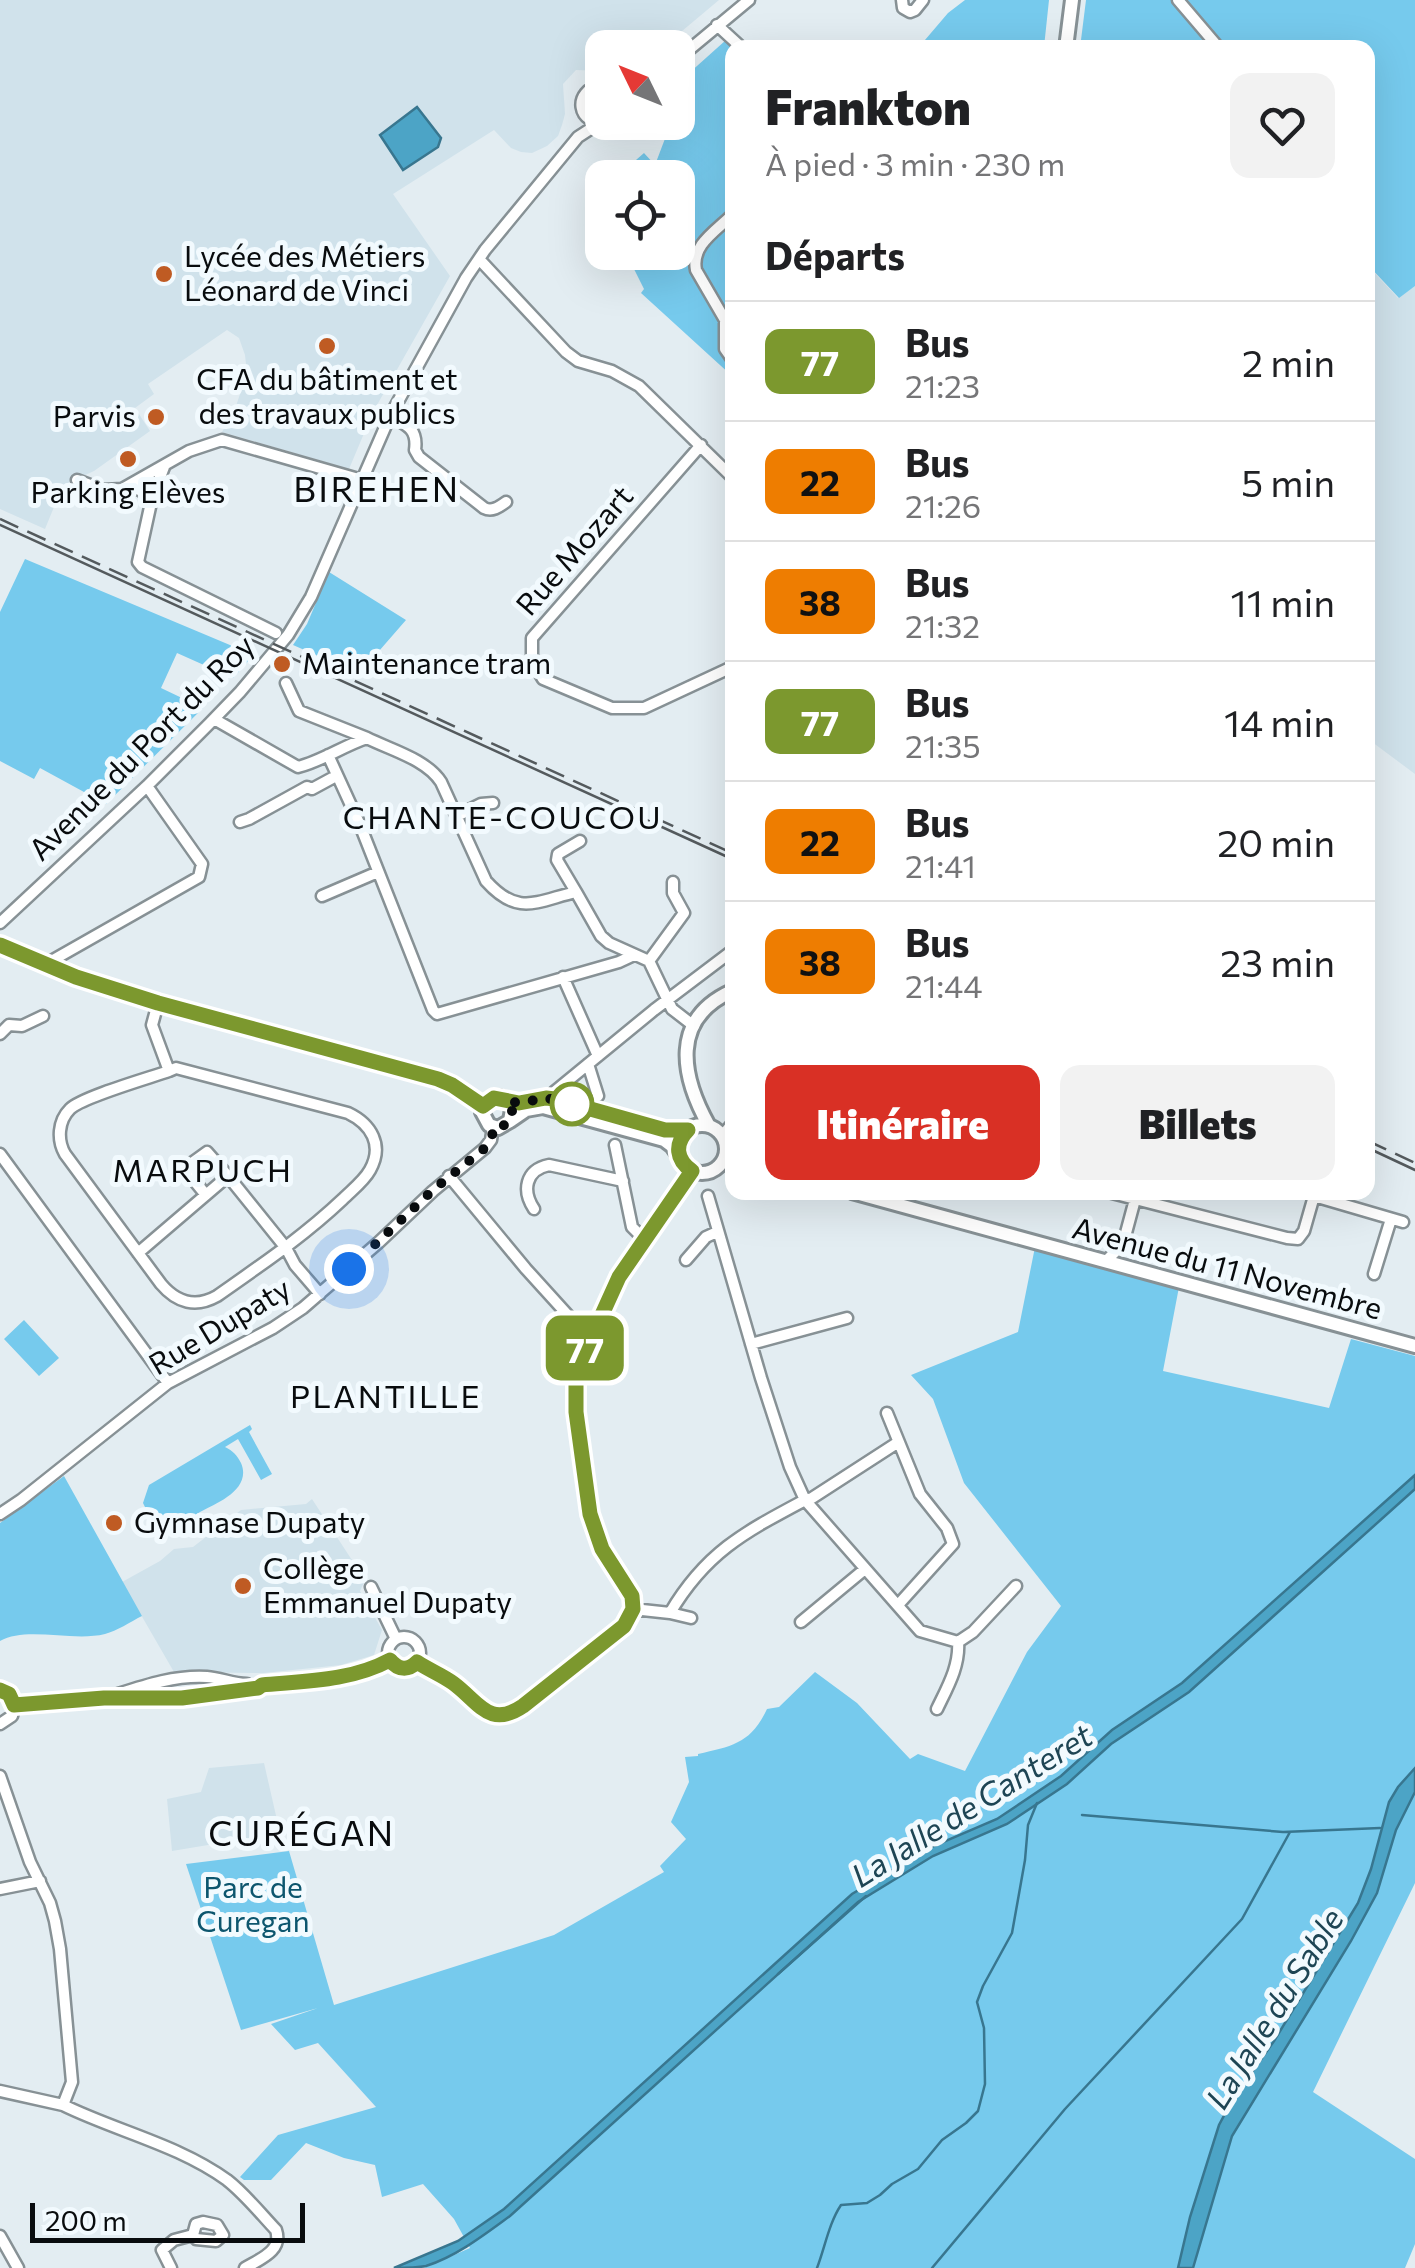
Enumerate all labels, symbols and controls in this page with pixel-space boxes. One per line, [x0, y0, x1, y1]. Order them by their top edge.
north arrow [585, 30, 695, 140]
map controls [585, 30, 695, 270]
button: heart [1230, 73, 1335, 178]
text: Frankton [765, 76, 971, 135]
text: À pied · 3 min · 230 m [765, 143, 1065, 183]
button: locate [585, 160, 695, 270]
text: Départs [765, 231, 905, 278]
place label: Lycée des Métiers Léonard de Vinci [184, 236, 425, 307]
marker: Lycée des Métiers Léonard de Vinci [153, 263, 175, 285]
text: Bus [905, 318, 970, 365]
marker: CFA du bâtiment et des travaux publics [316, 335, 338, 357]
text: 2 min [1242, 338, 1335, 385]
text: 77 [801, 340, 839, 383]
place label: CFA du bâtiment et des travaux publics [196, 359, 458, 430]
text: 21:23 [905, 365, 980, 405]
place label: Parvis [53, 396, 136, 433]
marker: Parvis [145, 406, 167, 428]
text: Bus [905, 438, 970, 485]
marker: Parking Elèves [117, 448, 139, 470]
text: 5 min [1241, 458, 1335, 505]
text: 22 [800, 460, 840, 503]
district label: BIREHEN [293, 466, 461, 509]
place label: Parking Elèves [31, 472, 225, 509]
street label: Rue Mozart [507, 477, 639, 622]
text: 21:26 [905, 485, 981, 525]
text: Bus [905, 558, 970, 605]
text: 11 min [1231, 578, 1335, 625]
text: 38 [799, 580, 841, 623]
text: 21:32 [905, 605, 980, 645]
street label: Avenue du Port du Roy [20, 626, 261, 867]
place label: Maintenance tram [302, 643, 551, 680]
marker: Maintenance tram [271, 653, 293, 675]
text: Bus [905, 678, 970, 725]
text: 14 min [1224, 698, 1335, 745]
text: 77 [801, 700, 839, 743]
text: 21:35 [905, 725, 981, 765]
district label: CHANTE-COUCOU [343, 796, 663, 836]
text: Bus [905, 798, 970, 845]
text: 20 min [1217, 818, 1335, 865]
text: 22 [800, 820, 840, 863]
text: 21:41 [905, 845, 976, 885]
text: Bus [905, 918, 970, 965]
text: 23 min [1220, 938, 1335, 985]
text: 38 [799, 940, 841, 983]
text: 21:44 [905, 965, 982, 1005]
button: Itinéraire [765, 1065, 1040, 1180]
button: Billets [1060, 1065, 1335, 1180]
unlabelled marker [551, 1083, 593, 1125]
district label: MARPUCH [112, 1149, 294, 1189]
street label: Avenue du 11 Novembre [1069, 1207, 1386, 1326]
your location [324, 1244, 374, 1294]
street label: Rue Dupaty [141, 1268, 296, 1381]
line badge: 77 [540, 1316, 630, 1380]
text: 77 [566, 1327, 604, 1370]
district label: PLANTILLE [290, 1375, 482, 1415]
place label: Gymnase Dupaty [134, 1502, 365, 1539]
marker: Gymnase Dupaty [103, 1512, 125, 1534]
place label: Collège Emmanuel Dupaty [263, 1548, 512, 1619]
marker: Collège Emmanuel Dupaty [232, 1575, 254, 1597]
water label: La Jalle de Canteret [843, 1714, 1100, 1895]
district label: CURÉGAN [208, 1810, 396, 1853]
park label: Parc de Curegan [196, 1867, 310, 1938]
water label: La Jalle du Sable [1196, 1900, 1351, 2115]
scale bar [30, 2198, 305, 2242]
text: 200 m [45, 2203, 127, 2237]

